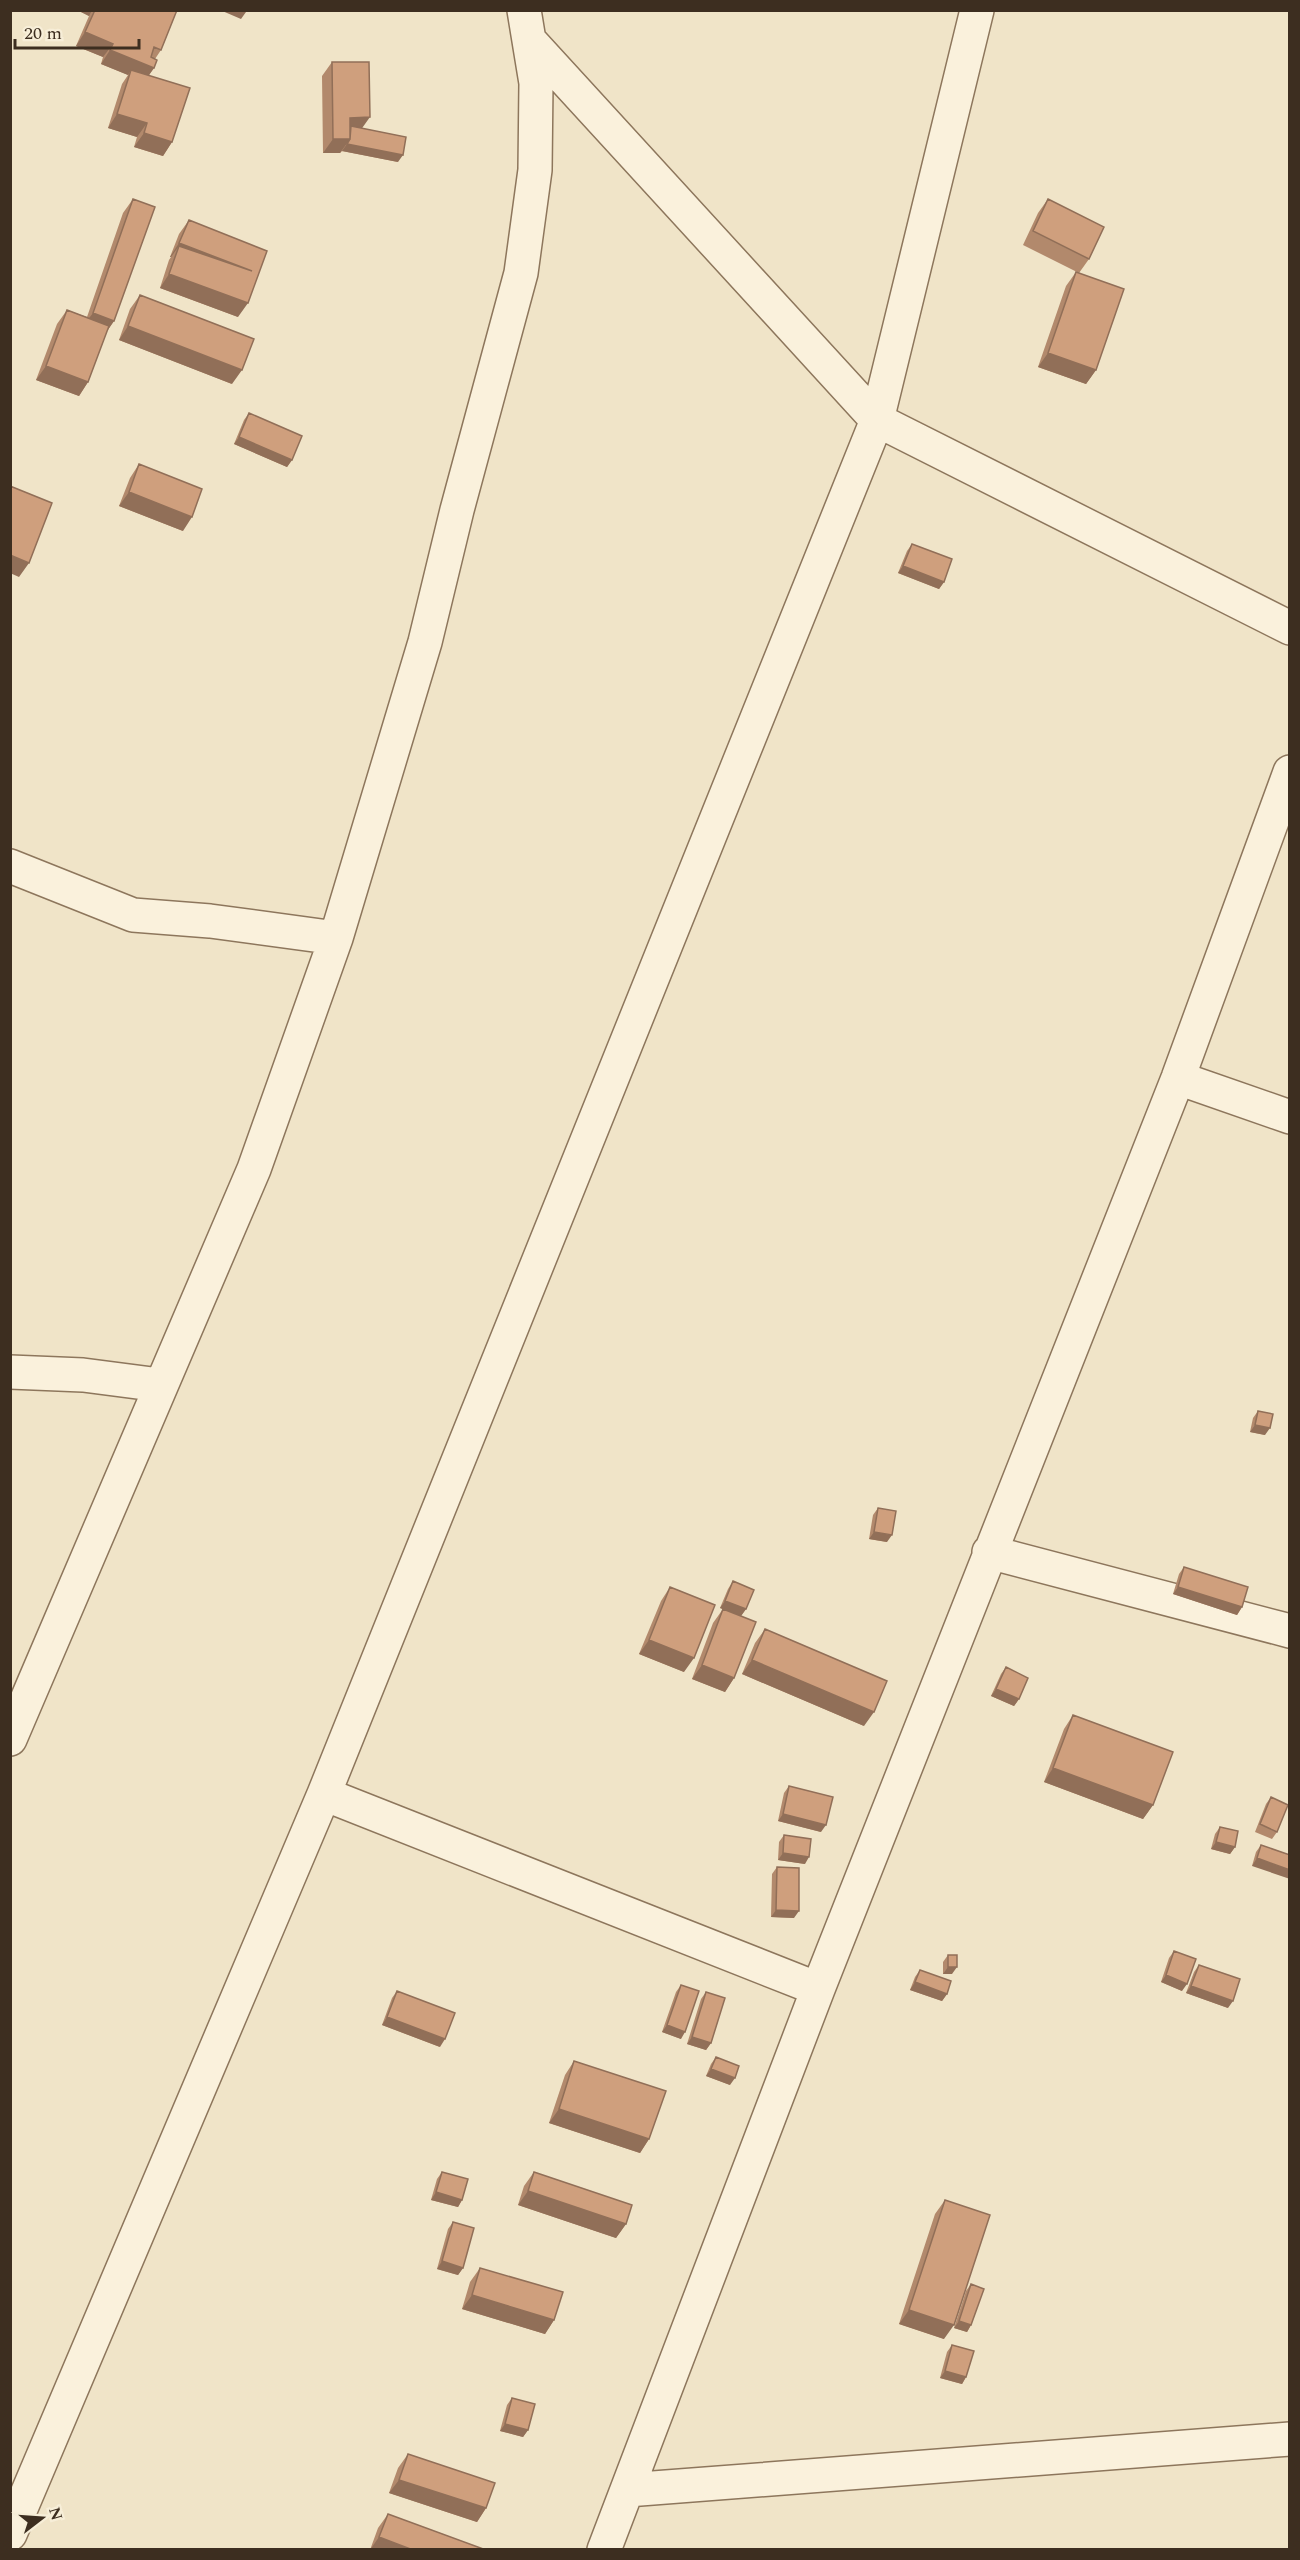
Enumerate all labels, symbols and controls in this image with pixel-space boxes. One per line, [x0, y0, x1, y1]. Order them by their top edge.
scale bar [15, 12, 140, 50]
text: 20 m [24, 20, 62, 47]
north arrow [12, 2488, 72, 2548]
text: N [42, 2504, 69, 2524]

